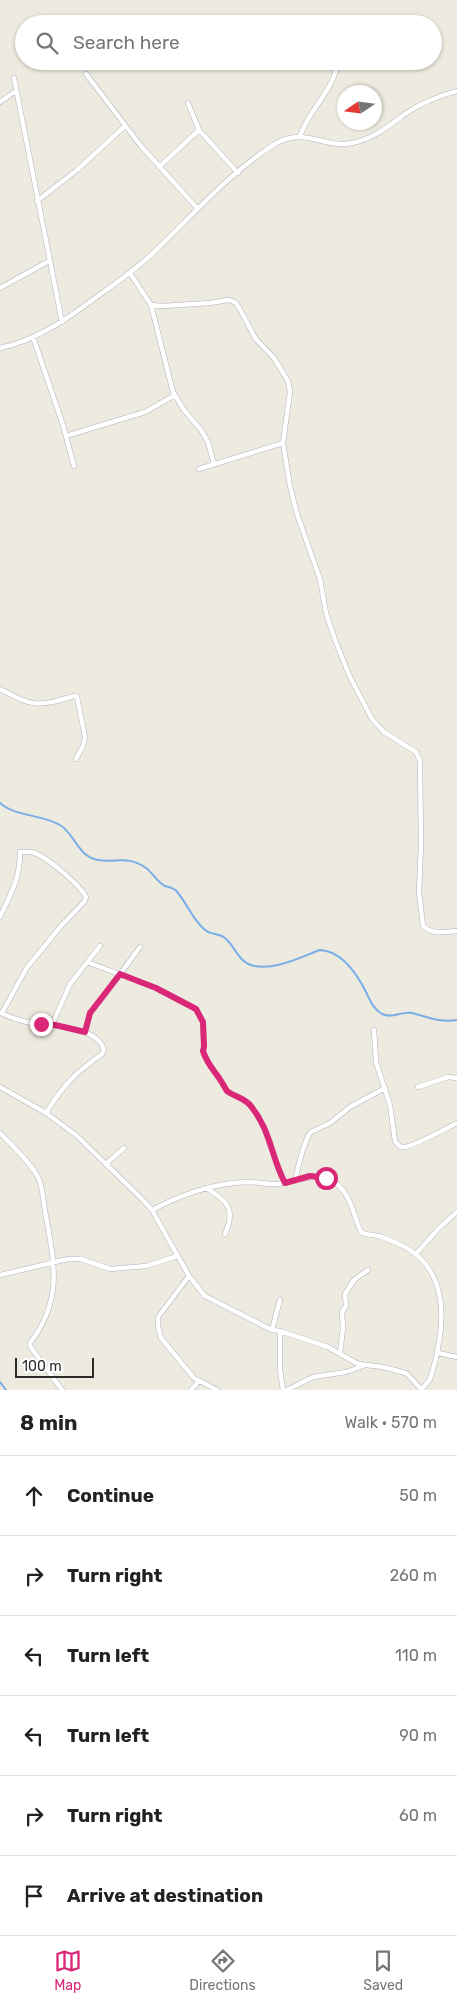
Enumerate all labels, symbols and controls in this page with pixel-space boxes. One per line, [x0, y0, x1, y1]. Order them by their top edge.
search box [15, 15, 442, 70]
icon: search [33, 29, 61, 57]
text: Search here [73, 31, 180, 54]
north arrow [337, 85, 382, 130]
route end [30, 1013, 53, 1036]
route start [315, 1167, 338, 1190]
scale bar [15, 1355, 94, 1378]
text: 100 m [22, 1358, 62, 1375]
text: 8 min [20, 1410, 77, 1435]
text: Walk · 570 m [345, 1413, 437, 1432]
icon: ahead [20, 1482, 48, 1510]
text: Continue [67, 1484, 154, 1507]
text: 50 m [399, 1486, 437, 1505]
icon: right [20, 1562, 48, 1590]
text: Turn right [67, 1564, 162, 1587]
text: 260 m [390, 1566, 437, 1585]
icon: left [20, 1642, 48, 1670]
text: Turn left [67, 1644, 149, 1667]
text: 110 m [395, 1646, 437, 1665]
icon: left [20, 1722, 48, 1750]
text: Turn left [67, 1724, 149, 1747]
text: 90 m [399, 1726, 437, 1745]
icon: right [20, 1802, 48, 1830]
text: Turn right [67, 1804, 162, 1827]
text: 60 m [399, 1806, 437, 1825]
icon: arrive [20, 1882, 48, 1910]
text: Arrive at destination [67, 1884, 263, 1907]
tab: Map [54, 1947, 82, 1994]
tab: Directions [189, 1947, 256, 1994]
tab: Saved [363, 1947, 403, 1994]

